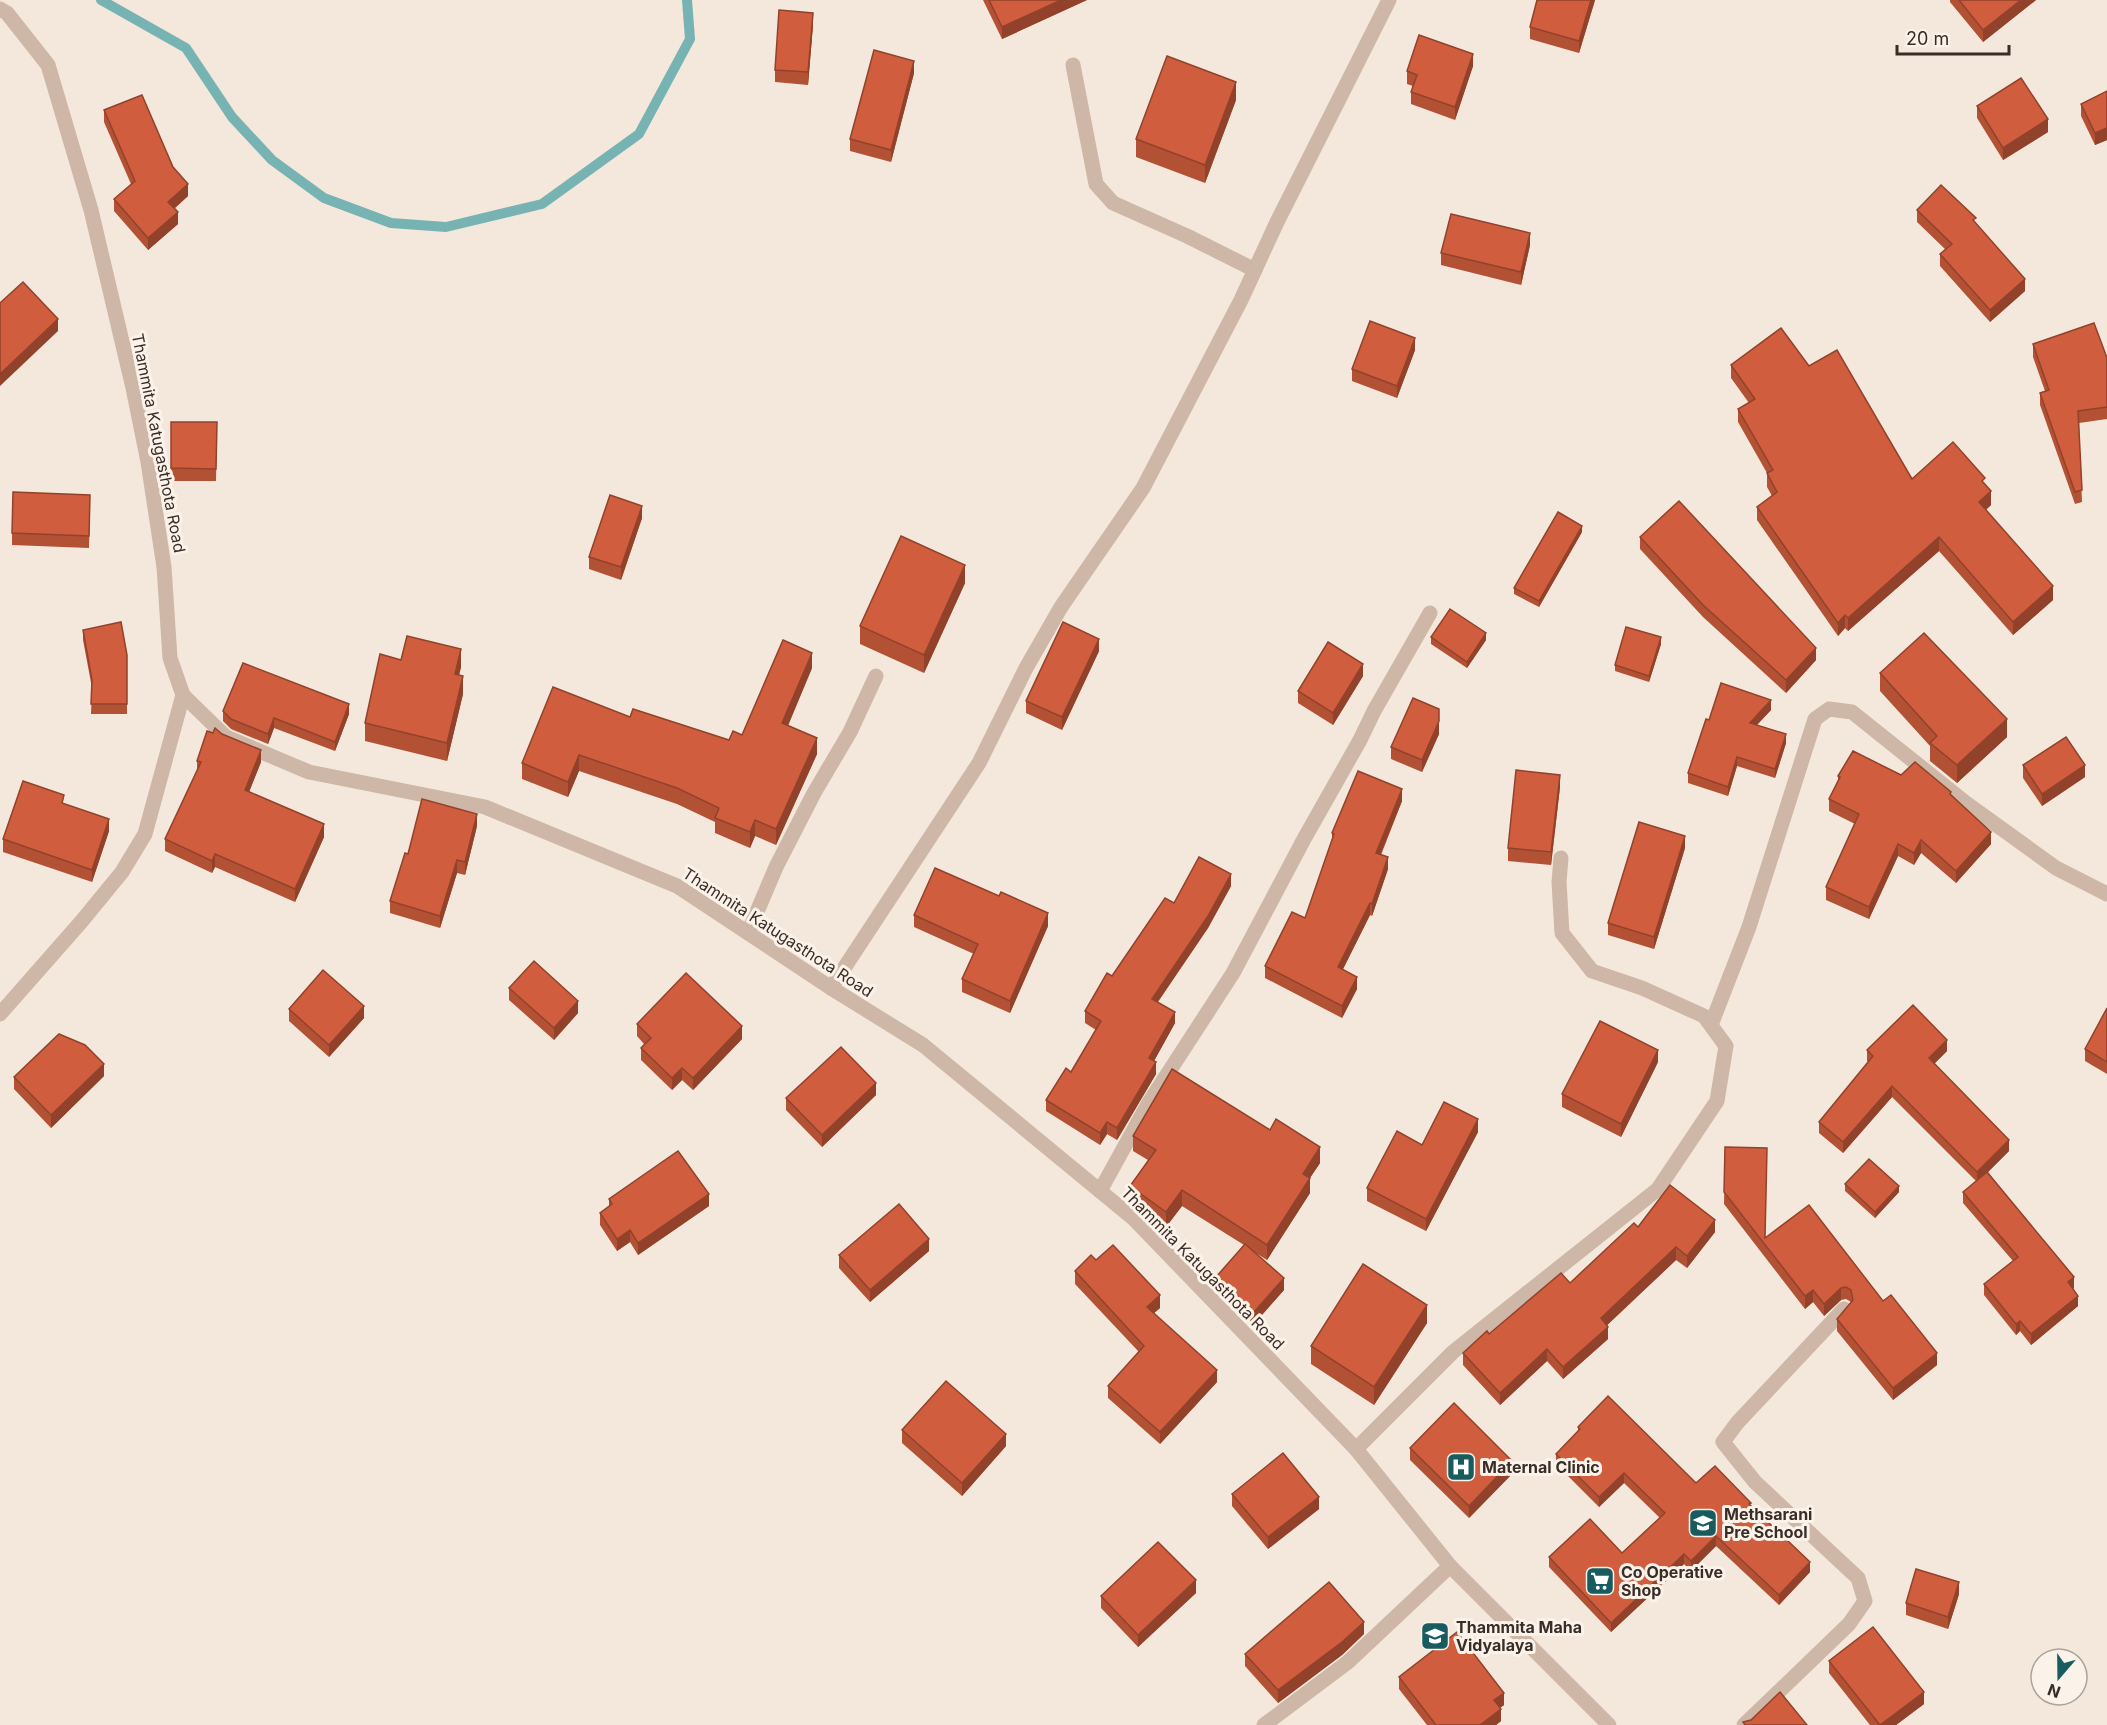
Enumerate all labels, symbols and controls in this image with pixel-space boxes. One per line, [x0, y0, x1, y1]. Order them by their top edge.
scale bar [1897, 18, 2010, 56]
text: 20 m [1906, 28, 1949, 49]
street label: Thammita Katugasthota Road [128, 332, 190, 554]
street label: Thammita Katugasthota Road [679, 863, 877, 1001]
street label: Thammita Katugasthota Road [1117, 1182, 1289, 1354]
hospital icon: Maternal Clinic [1445, 1451, 1477, 1483]
place label: Maternal Clinic [1482, 1457, 1600, 1477]
place label: Methsarani Pre School [1724, 1504, 1812, 1542]
school or university icon: Methsarani Pre School [1687, 1507, 1719, 1539]
place label: Co Operative Shop [1621, 1562, 1723, 1600]
supermarket icon: Co Operative Shop [1584, 1565, 1616, 1597]
place label: Thammita Maha Vidyalaya [1456, 1617, 1582, 1655]
school or university icon: Thammita Maha Vidyalaya [1419, 1620, 1451, 1652]
north arrow [2029, 1647, 2089, 1707]
text: N [2045, 1680, 2063, 1703]

